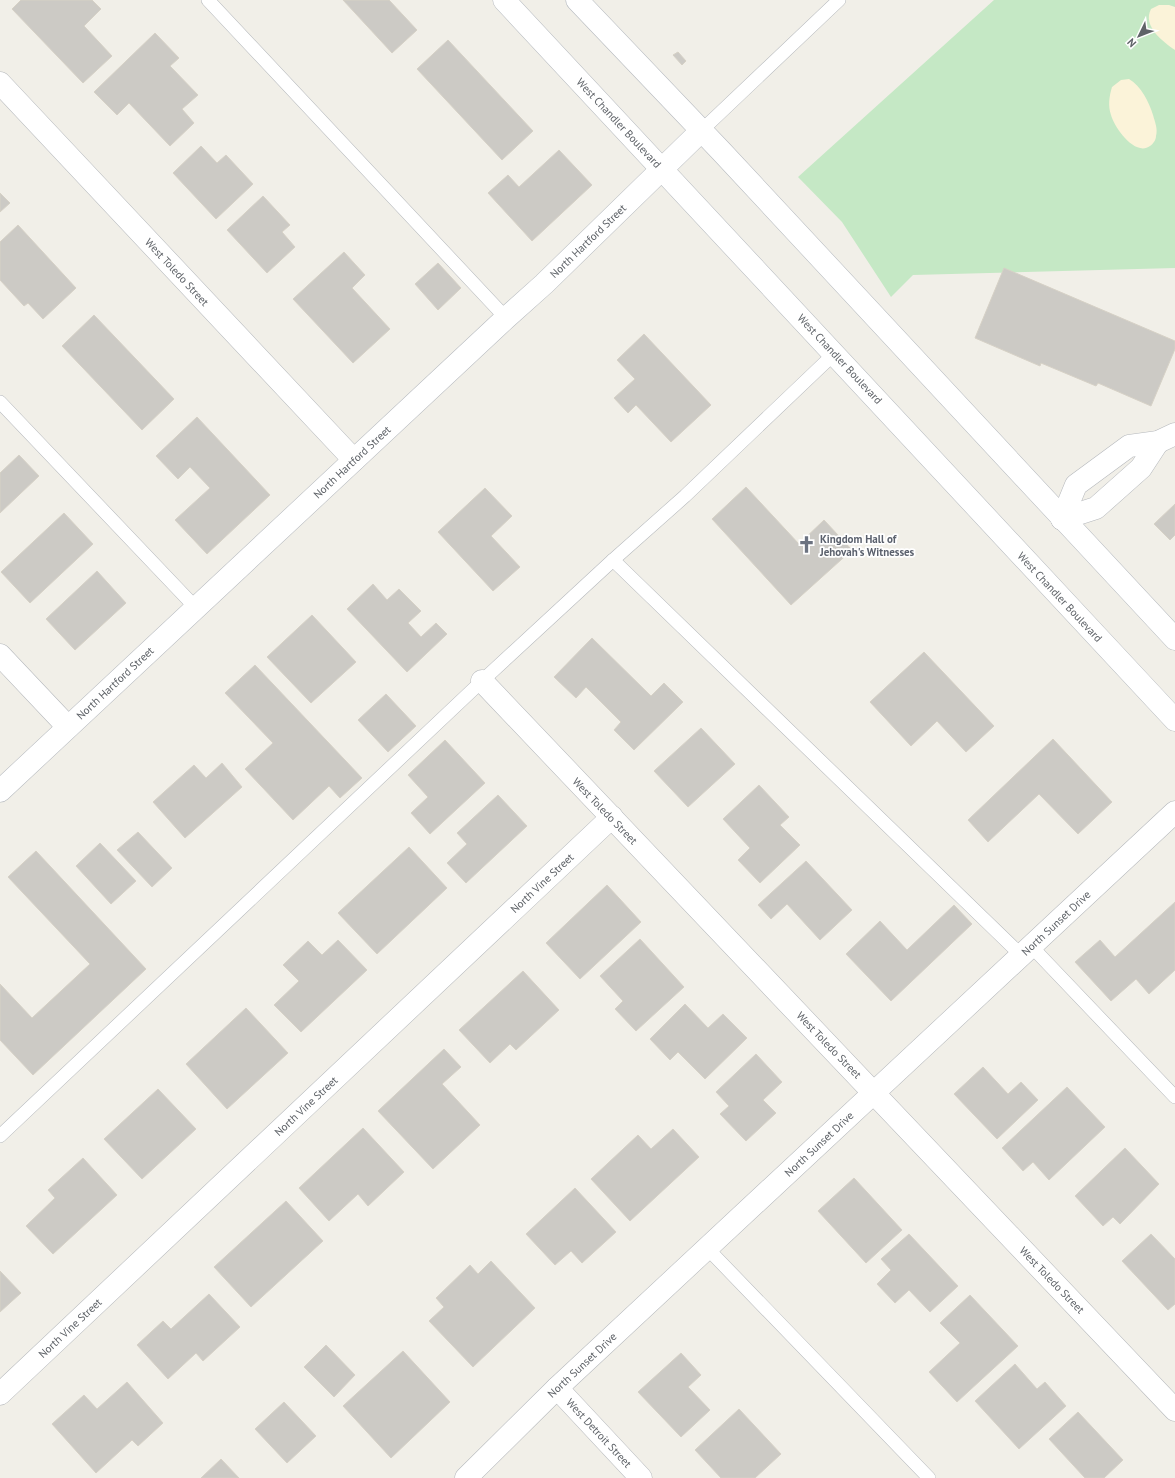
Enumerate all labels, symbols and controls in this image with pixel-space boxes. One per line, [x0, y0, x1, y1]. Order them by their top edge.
north arrow [1119, 16, 1159, 56]
text: N [1124, 35, 1139, 50]
street label: West Chandler Boulevard [574, 75, 664, 171]
street label: North Hartford Street [547, 201, 629, 281]
street label: West Toledo Street [142, 235, 212, 309]
street label: West Chandler Boulevard [795, 311, 885, 407]
street label: North Hartford Street [310, 422, 394, 501]
place label: Kingdom Hall of Jehovah's Witnesses [819, 532, 915, 559]
church icon: Kingdom Hall of Jehovah's Witnesses [797, 535, 817, 555]
street label: West Chandler Boulevard [1015, 549, 1105, 645]
street label: North Hartford Street [73, 643, 157, 722]
street label: West Toledo Street [570, 775, 641, 847]
street label: North Vine Street [507, 850, 577, 916]
street label: North Sunset Drive [1019, 887, 1094, 959]
street label: West Toledo Street [794, 1009, 865, 1081]
street label: North Vine Street [271, 1073, 341, 1139]
street label: North Sunset Drive [782, 1108, 857, 1180]
street label: West Toledo Street [1017, 1244, 1088, 1316]
street label: North Vine Street [35, 1295, 105, 1361]
street label: North Sunset Drive [545, 1329, 620, 1401]
street label: West Detroit Street [563, 1396, 635, 1471]

